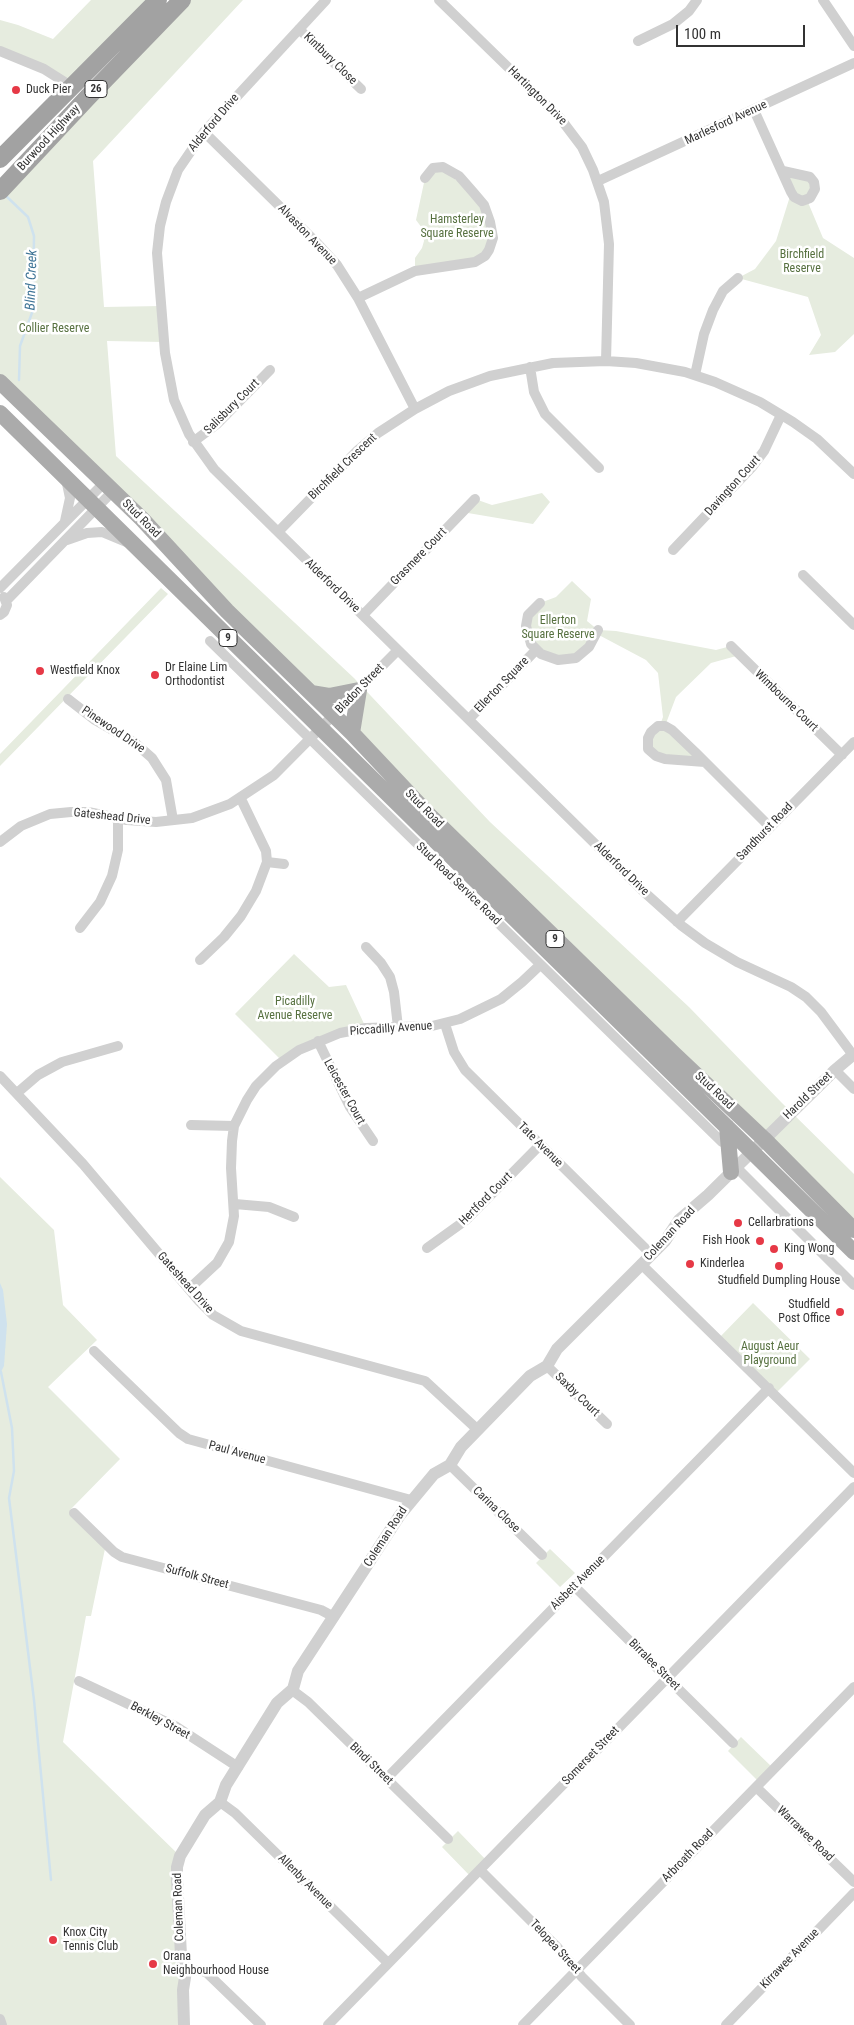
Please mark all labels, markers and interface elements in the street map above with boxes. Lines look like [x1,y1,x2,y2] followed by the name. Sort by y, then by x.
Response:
[679,15,808,47] scale bar
[684,25,721,43] text: 100 m
[300,30,360,88] street label: Kintbury Close
[505,64,569,128] street label: Hartington Drive
[85,80,107,98] road number: 26
[26,83,71,97] place label: Duck Pier
[10,84,22,96] marker: Duck Pier
[186,91,242,155] street label: Alderford Drive
[683,98,769,148] street label: Marlesford Avenue
[15,102,83,174] street label: Burwood Highway
[275,202,339,268] street label: Alvaston Avenue
[420,213,494,241] park label: Hamsterley Square Reserve
[780,248,824,276] park label: Birchfield Reserve
[23,249,41,311] water label: Blind Creek
[19,322,89,336] park label: Collier Reserve
[201,376,263,438] street label: Salisbury Court
[306,431,380,503] street label: Birchfield Crescent
[702,453,764,519] street label: Davington Court
[119,497,163,541] street label: Stud Road
[388,525,450,589] street label: Grasmere Court
[301,556,363,616] street label: Alderford Drive
[521,614,595,642] park label: Ellerton Square Reserve
[219,630,237,646] road number: 9
[472,654,532,716] street label: Ellerton Square
[165,661,227,689] place label: Dr Elaine Lim Orthodontist
[333,661,387,717] street label: Bladon Street
[50,664,120,678] place label: Westfield Knox
[34,665,46,677] marker: Westfield Knox
[751,667,821,735] street label: Wimbourne Court
[149,669,161,681] marker: Dr Elaine Lim Orthodontist
[79,704,147,756] street label: Pinewood Drive
[402,787,446,831] street label: Stud Road
[734,800,796,864] street label: Sandhurst Road
[73,806,151,828] street label: Gateshead Drive
[590,839,652,899] street label: Alderford Drive
[412,840,504,928] street label: Stud Road Service Road
[546,931,564,948] road number: 9
[258,995,332,1023] park label: Picadilly Avenue Reserve
[349,1019,433,1039] street label: Piccadilly Avenue
[320,1057,368,1127] street label: Leicester Court
[691,1069,737,1113] street label: Stud Road
[781,1069,835,1123] street label: Harold Street
[514,1119,566,1171] street label: Tate Avenue
[457,1170,515,1228] street label: Hertford Court
[641,1204,699,1264] street label: Coleman Road
[748,1216,814,1230] place label: Cellarbrations
[732,1217,744,1229] marker: Cellarbrations
[703,1234,750,1248] place label: Fish Hook
[754,1235,766,1247] marker: Fish Hook
[784,1242,834,1256] place label: King Wong
[768,1243,780,1255] marker: King Wong
[154,1249,216,1317] street label: Gateshead Drive
[700,1257,744,1271] place label: Kinderlea
[684,1258,696,1270] marker: Kinderlea
[773,1260,785,1272] marker: Studfield Dumpling House
[718,1274,840,1288] place label: Studfield Dumpling House
[778,1298,830,1326] place label: Studfield Post Office
[834,1306,846,1318] marker: Studfield Post Office
[741,1340,799,1368] park label: August Aeur Playground
[552,1370,602,1420] street label: Saxby Court
[207,1439,267,1467] street label: Paul Avenue
[469,1484,523,1536] street label: Carina Close
[361,1504,411,1570] street label: Coleman Road
[548,1553,608,1613] street label: Aisbett Avenue
[164,1562,230,1592] street label: Suffolk Street
[625,1636,683,1694] street label: Birralee Street
[128,1699,192,1743] street label: Berkley Street
[559,1724,623,1788] street label: Somerset Street
[346,1740,396,1788] street label: Bindi Street
[774,1803,836,1865] street label: Warrawee Road
[659,1827,717,1885] street label: Arbroath Road
[274,1851,336,1913] street label: Allenby Avenue
[171,1872,187,1942] street label: Coleman Road
[526,1917,584,1977] street label: Telopea Street
[63,1926,118,1954] place label: Knox City Tennis Club
[758,1926,822,1992] street label: Kirrawee Avenue
[47,1934,59,1946] marker: Knox City Tennis Club
[163,1950,269,1978] place label: Orana Neighbourhood House
[147,1958,159,1970] marker: Orana Neighbourhood House

